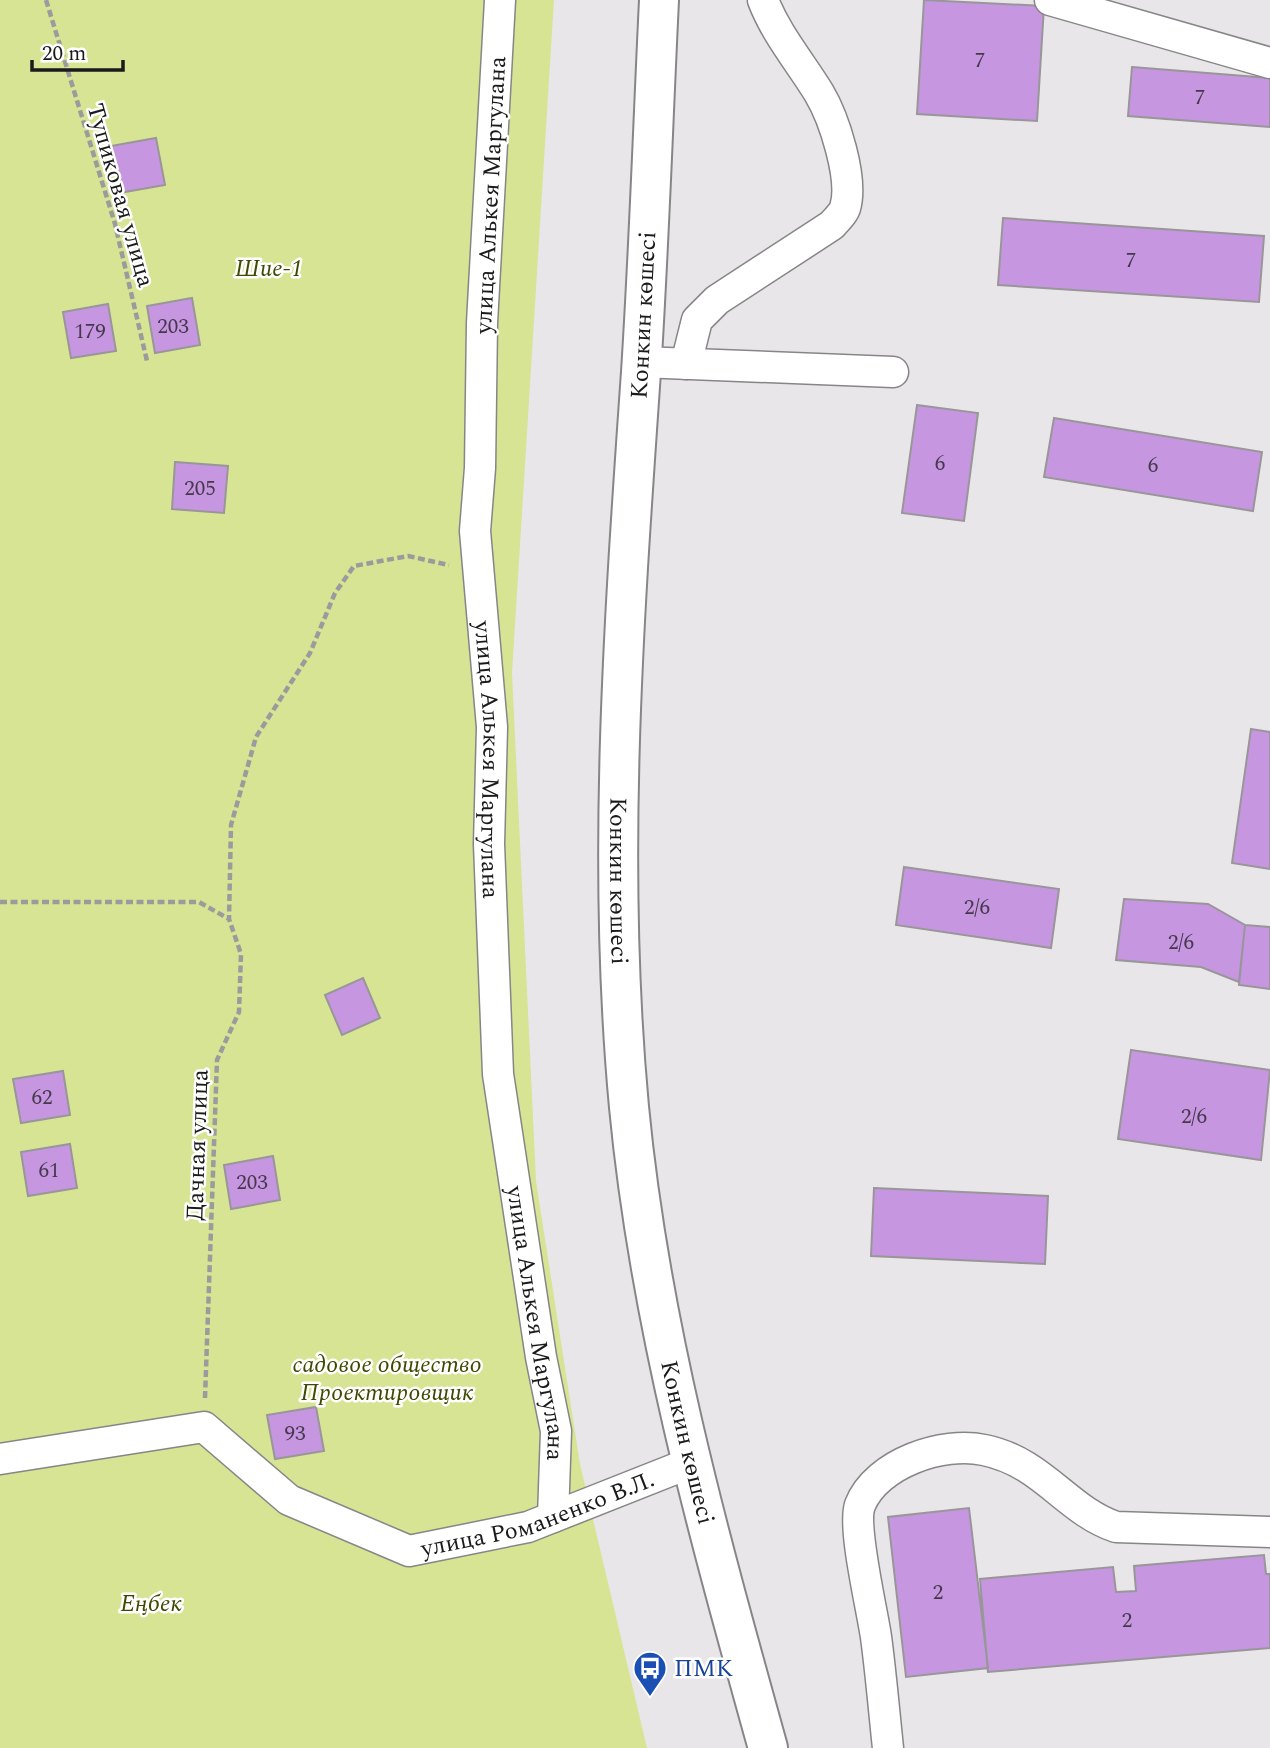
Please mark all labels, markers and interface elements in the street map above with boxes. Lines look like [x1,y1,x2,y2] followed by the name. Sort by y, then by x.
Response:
[32,28,122,72] scale bar
[42,38,86,70] text: 20 m
[975,45,985,77] house number: 7
[466,55,516,336] street label: улица Алькея Маргулана
[1195,82,1205,114] house number: 7
[77,99,164,292] street label: Тупиковая улица
[622,230,666,400] street label: Конкин көшесі
[1126,245,1136,277] house number: 7
[235,251,303,287] park label: Шие-1
[157,311,189,343] house number: 203
[74,316,106,348] house number: 179
[935,448,945,480] house number: 6
[1148,450,1158,482] house number: 6
[184,473,216,505] house number: 205
[464,618,509,900] street label: улица Алькея Маргулана
[599,797,637,965] street label: Конкин көшесі
[964,892,990,924] house number: 2/6
[1168,927,1194,959] house number: 2/6
[177,1068,219,1221] street label: Дачная улица
[32,1082,53,1114] house number: 62
[1181,1101,1207,1133] house number: 2/6
[39,1155,60,1187] house number: 61
[236,1167,268,1199] house number: 203
[496,1182,573,1462] street label: улица Алькея Маргулана
[292,1347,482,1411] park label: садовое общество Проектировщик
[650,1357,724,1529] street label: Конкин көшесі
[285,1418,306,1450] house number: 93
[417,1462,660,1567] street label: улица Романенко В.Л.
[933,1577,943,1609] house number: 2
[120,1586,182,1622] park label: Еңбек
[1122,1605,1132,1637] house number: 2
[631,1649,669,1698] bus stop icon: ПМК
[674,1651,733,1687] place label: ПМК

